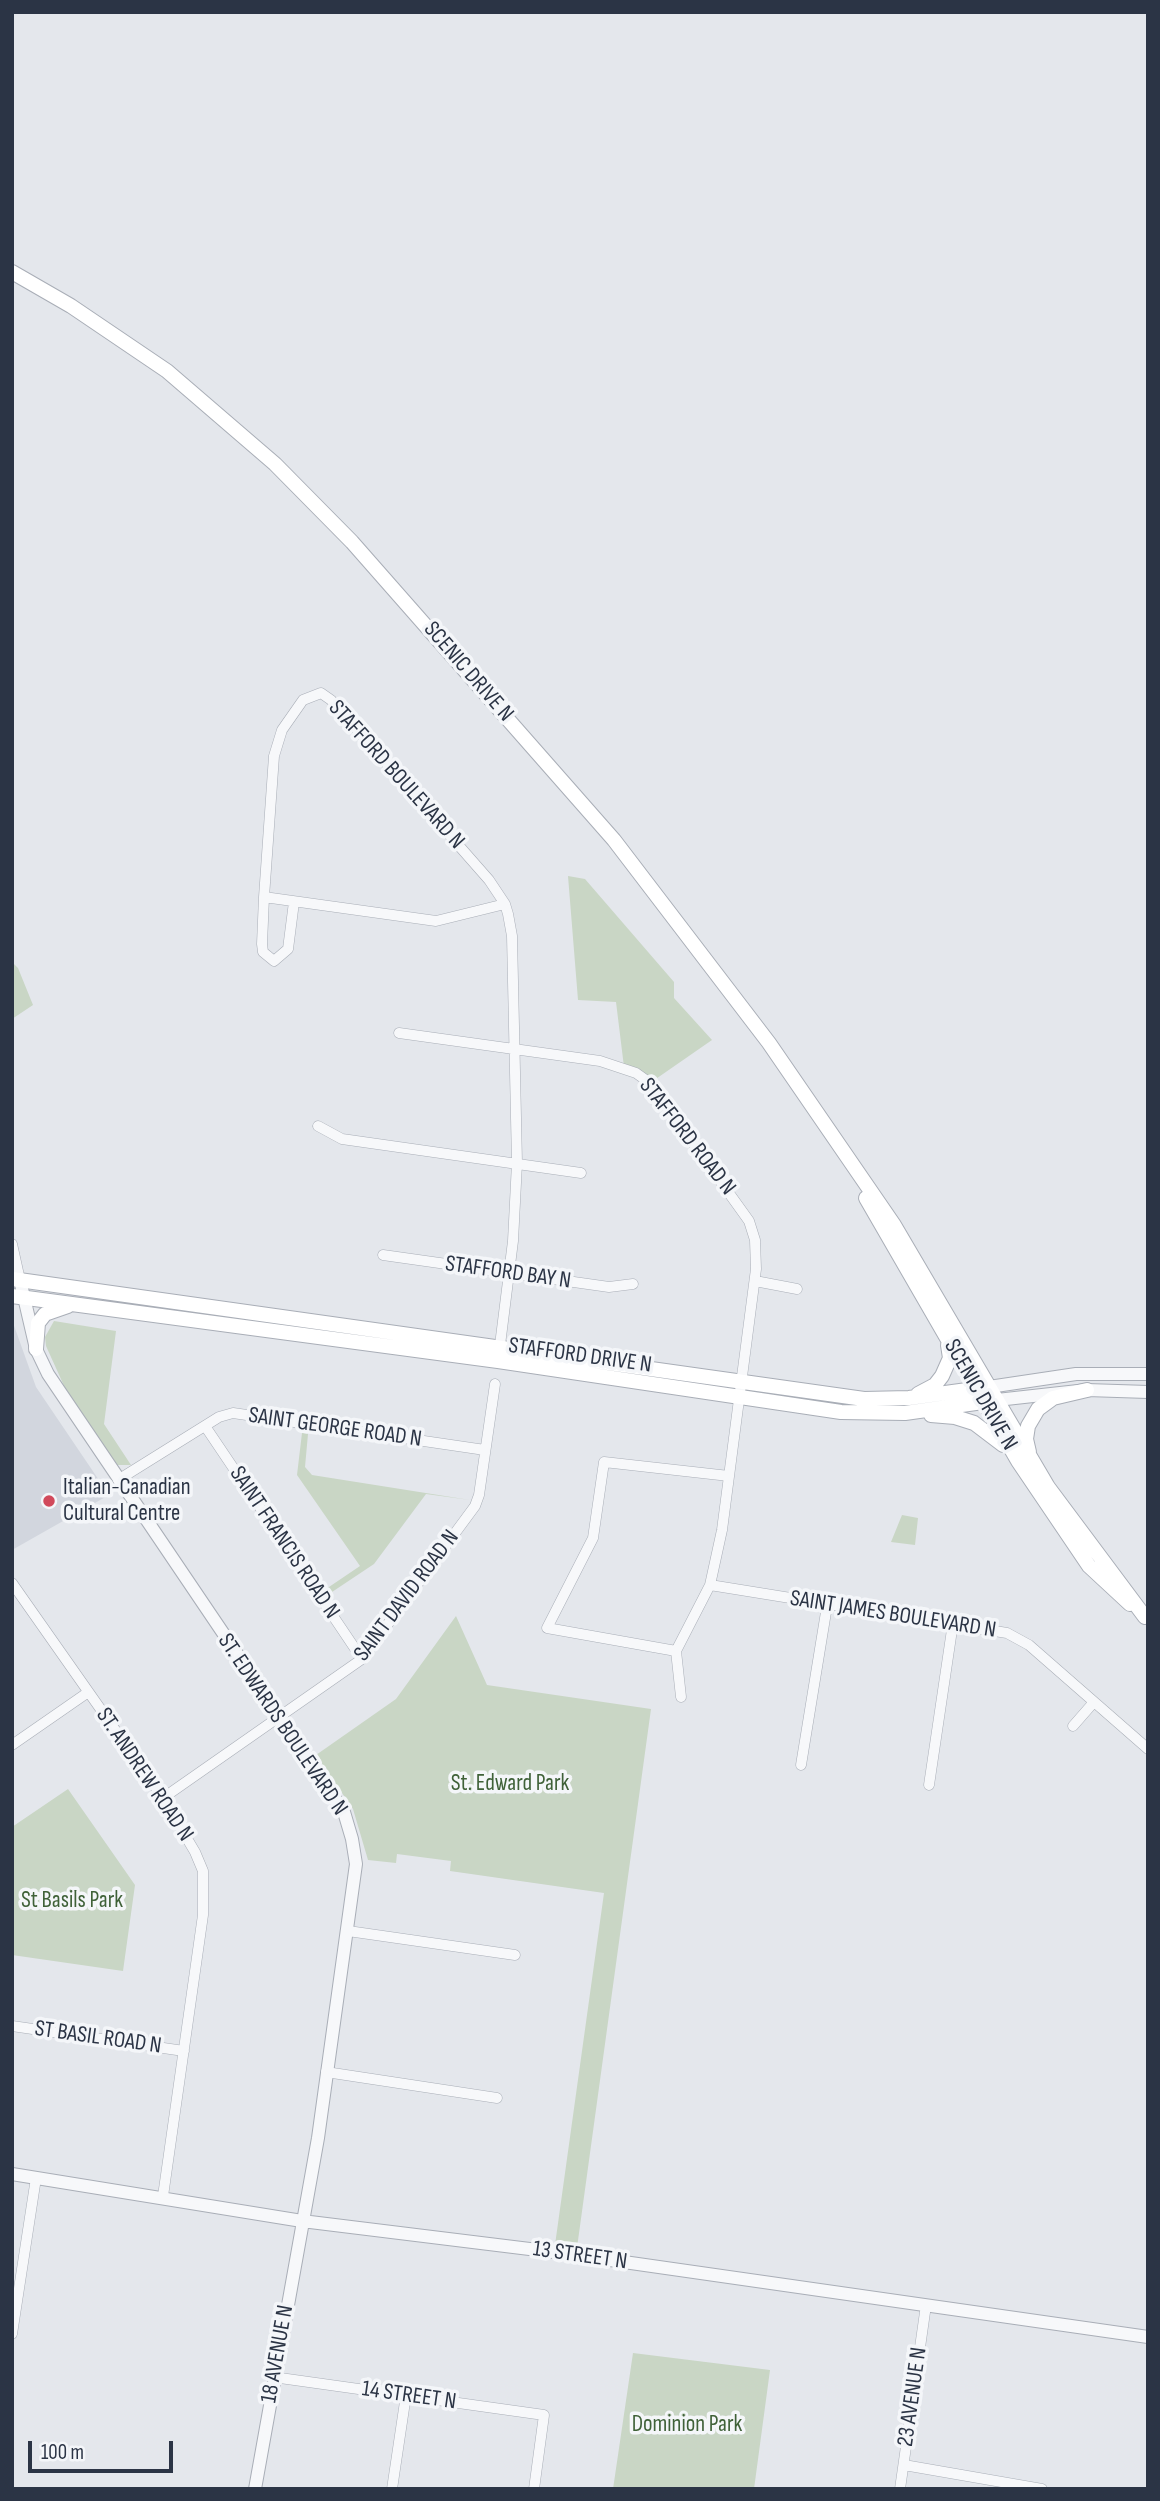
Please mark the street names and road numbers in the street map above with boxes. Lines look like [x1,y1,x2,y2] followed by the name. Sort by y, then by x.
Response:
[417,616,519,728] street label: SCENIC DRIVE N
[322,695,470,855] street label: STAFFORD BOULEVARD N
[633,1073,741,1201] street label: STAFFORD ROAD N
[443,1251,573,1295] street label: STAFFORD BAY N
[507,1332,653,1380] street label: STAFFORD DRIVE N
[937,1335,1023,1455] street label: SCENIC DRIVE N
[247,1402,423,1454] street label: SAINT GEORGE ROAD N
[223,1462,345,1624] street label: SAINT FRANCIS ROAD N
[349,1525,465,1667] street label: SAINT DAVID ROAD N
[788,1585,998,1645] street label: SAINT JAMES BOULEVARD N
[211,1629,353,1821] street label: ST. EDWARDS BOULEVARD N
[89,1703,199,1847] street label: ST. ANDREW ROAD N
[33,2015,163,2061] street label: ST BASIL ROAD N
[531,2236,629,2276] street label: 13 STREET N
[256,2303,300,2405] street label: 18 AVENUE N
[892,2346,934,2448] street label: 23 AVENUE N
[360,2376,458,2416] street label: 14 STREET N

